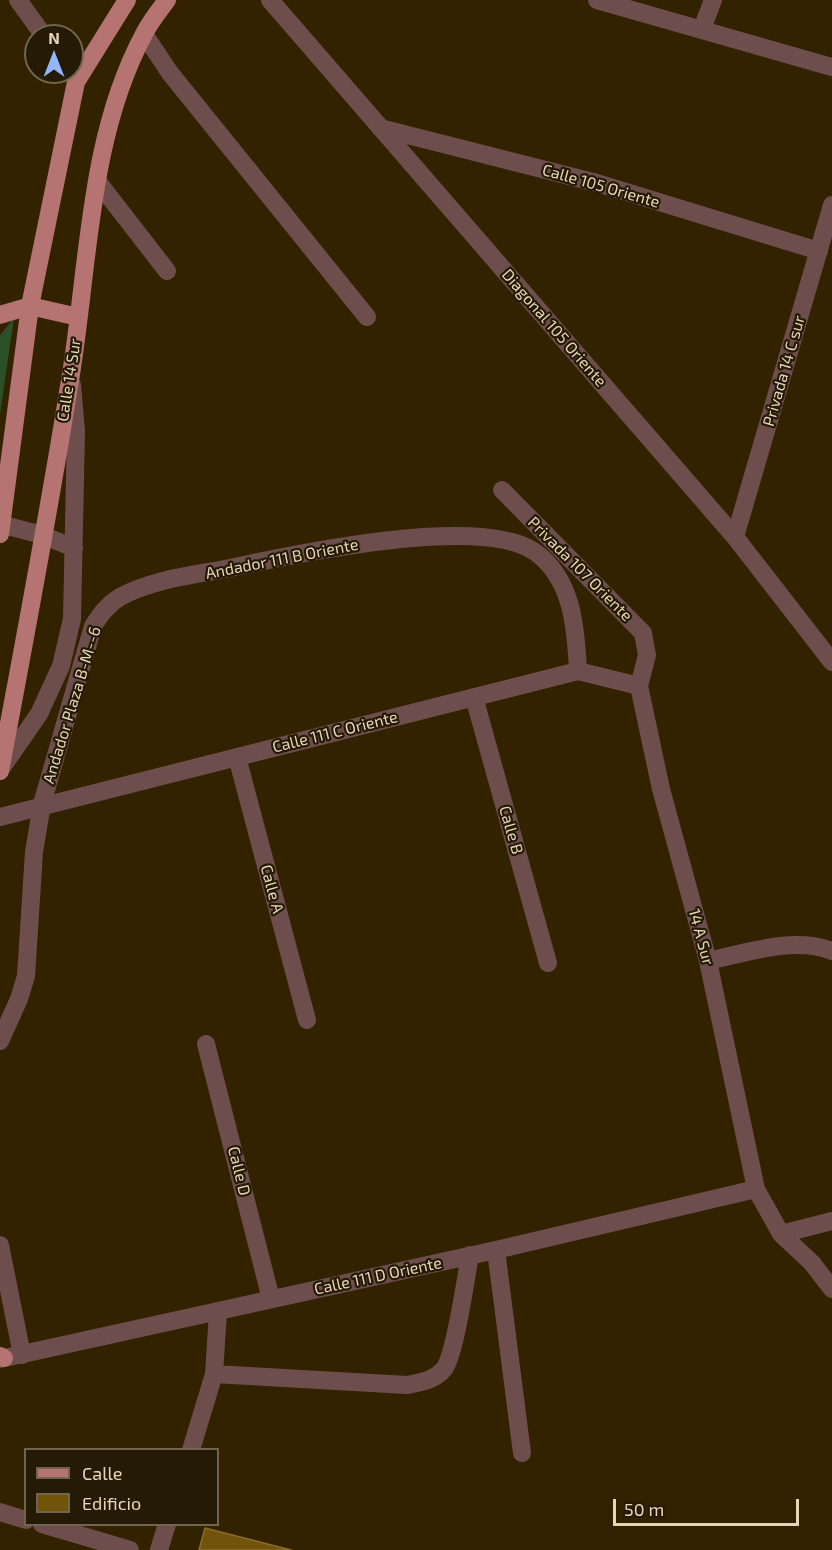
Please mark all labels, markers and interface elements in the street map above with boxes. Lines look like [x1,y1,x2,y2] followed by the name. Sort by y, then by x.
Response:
[24,24,84,84] north arrow
[48,28,60,47] text: N
[540,160,662,212] street label: Calle 105 Oriente
[498,265,610,391] street label: Diagonal 105 Oriente
[759,313,809,429] street label: Privada 14 C sur
[53,337,85,423] street label: Calle 14 Sur
[524,513,636,625] street label: Privada 107 Oriente
[204,535,360,583] street label: Andador 111 B Oriente
[39,624,105,786] street label: Andador Plaza B-M--6
[270,707,400,757] street label: Calle 111 C Oriente
[495,804,527,856] street label: Calle B
[256,863,288,915] street label: Calle A
[684,907,718,967] street label: 14 A Sur
[224,1144,254,1198] street label: Calle D
[312,1253,444,1299] street label: Calle 111 D Oriente
[24,1448,219,1526] legend
[82,1462,123,1484] text: Calle
[616,1487,802,1525] scale bar
[82,1492,141,1514] text: Edificio
[624,1498,664,1520] text: 50 m

